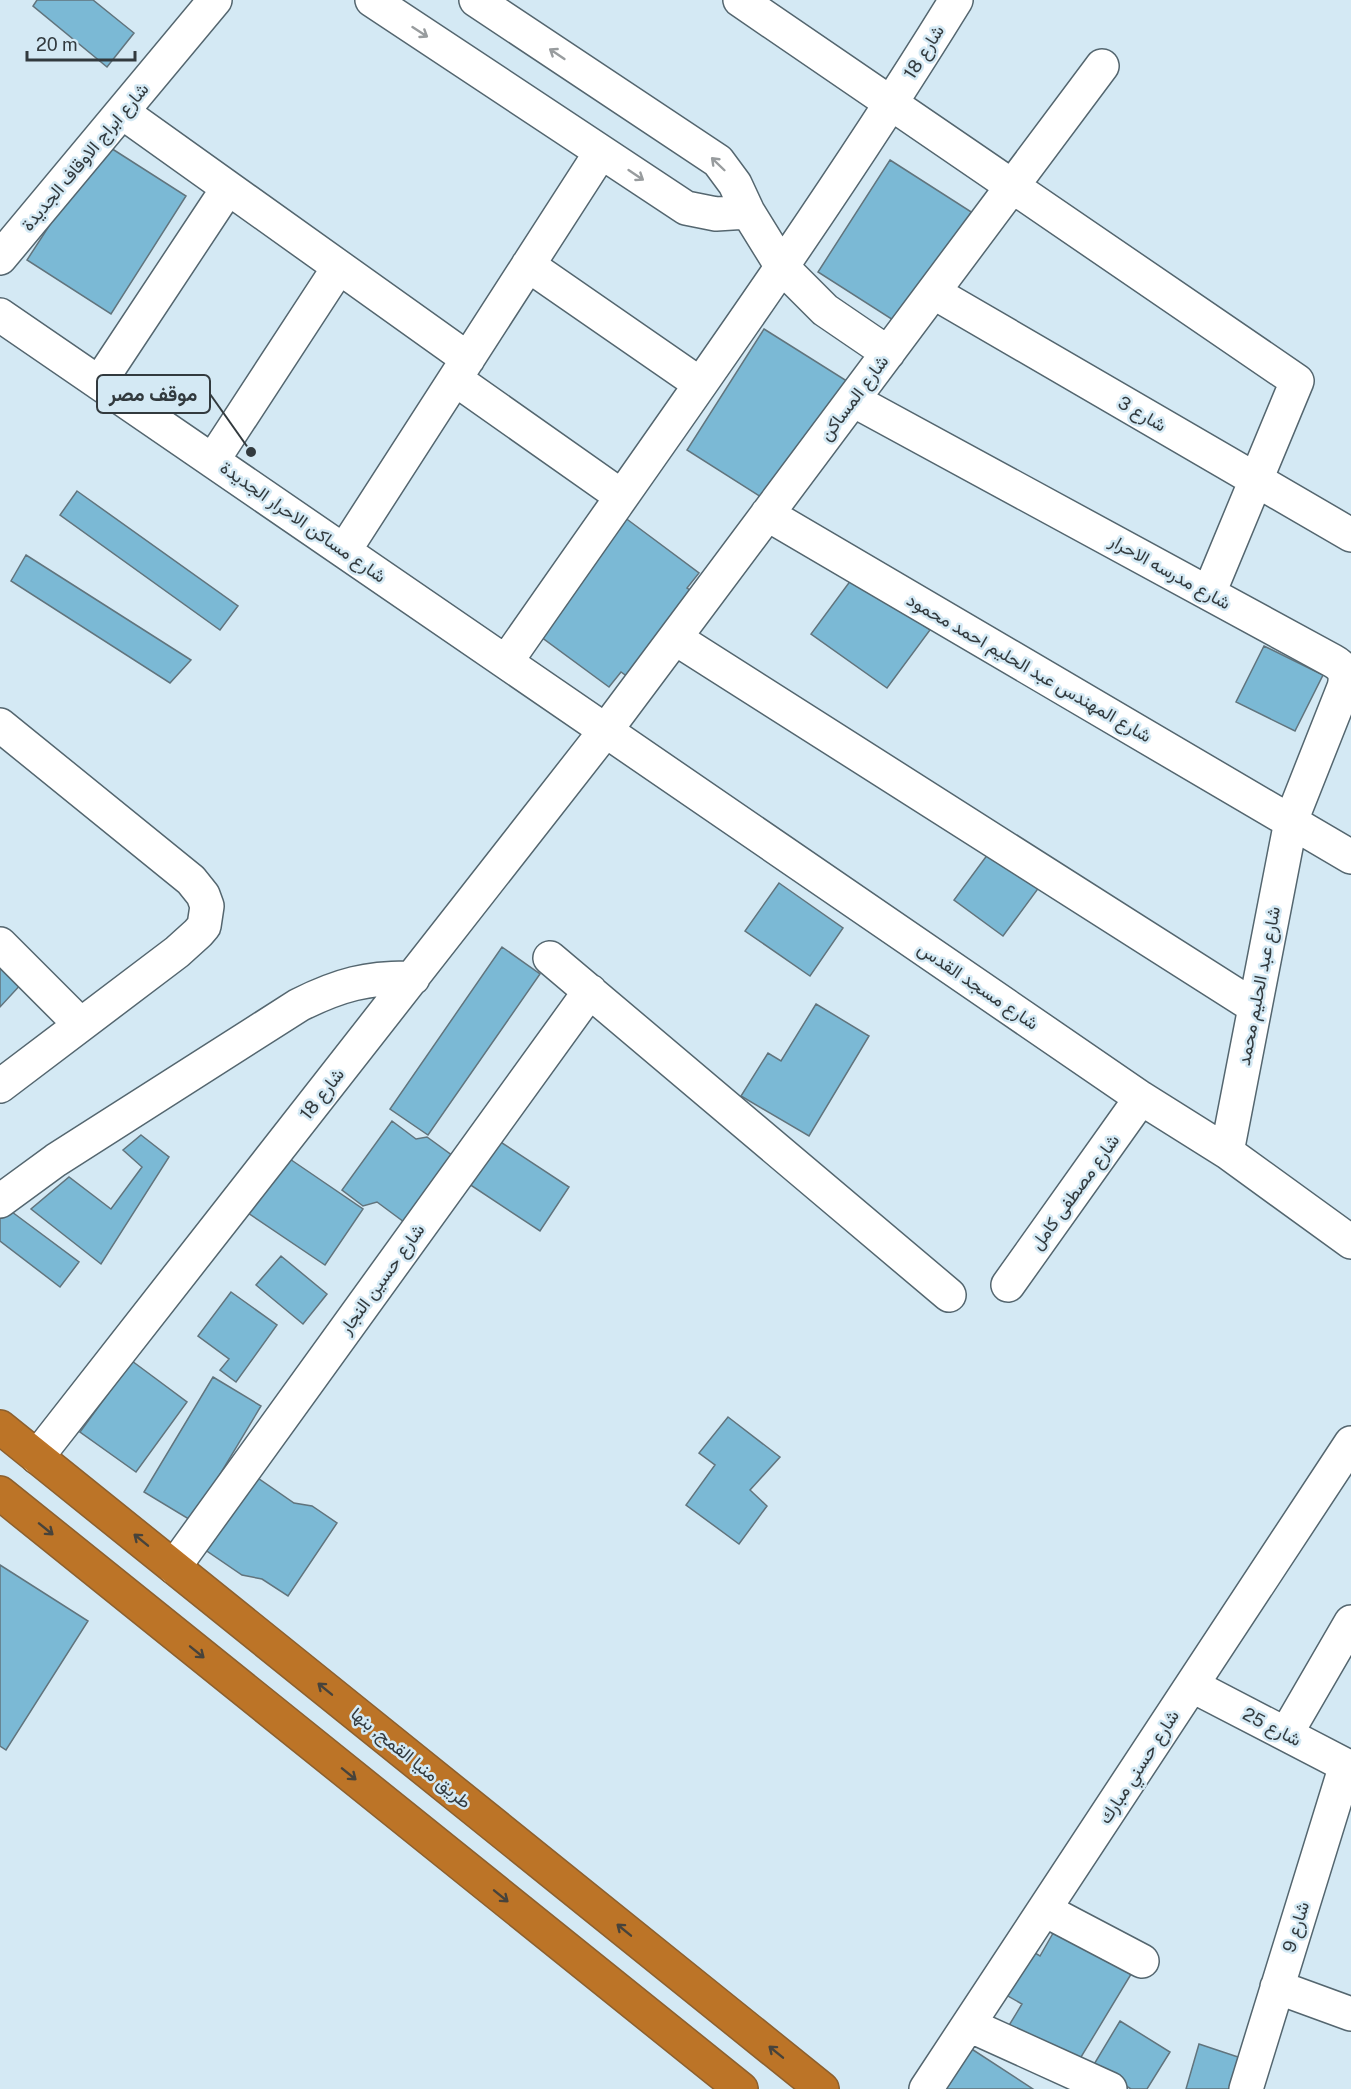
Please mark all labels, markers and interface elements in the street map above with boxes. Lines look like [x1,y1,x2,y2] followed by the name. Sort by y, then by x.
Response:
[899,21,950,84] street label: شارع 18
[27,24,135,62] scale bar
[412,26,428,38] one-way arrow
[36,34,78,55] text: 20 m
[549,48,566,60] one-way arrow
[17,79,154,236] street label: شارع ابراج الاوقاف الجديدة
[710,156,725,171] one-way arrow
[627,168,644,181] one-way arrow
[815,351,894,446] street label: شارع المساكن
[97,375,210,413] callout: موقف مصر
[108,382,197,407] text: موقف مصر
[1114,391,1170,437] street label: شارع 3
[215,456,390,588] street label: شارع مساكن الاحرار الجديدة
[1104,529,1234,615] street label: شارع مدرسه الاحرار
[902,589,1155,748] street label: شارع المهندس عبد الحليم احمد محمود
[1233,905,1286,1068] street label: شارع عبد الحليم محمد
[913,938,1042,1035] street label: شارع مسجد القدس
[295,1064,350,1125] street label: شارع 18
[1026,1130,1125,1255] street label: شارع مصطفى كامل
[334,1220,430,1340] street label: شارع حسين النجار
[37,1523,53,1536] one-way arrow
[133,1534,149,1547] one-way arrow
[189,1645,205,1658] one-way arrow
[318,1682,334,1695] one-way arrow
[346,1703,476,1814] street label: طريق منيا القمح, بنها
[1239,1703,1305,1752] street label: شارع 25
[1094,1706,1187,1830] street label: شارع حسني مبارك
[341,1767,356,1781] one-way arrow
[493,1890,509,1903] one-way arrow
[1278,1899,1315,1955] street label: شارع 9
[617,1923,633,1936] one-way arrow
[768,2046,784,2059] one-way arrow

